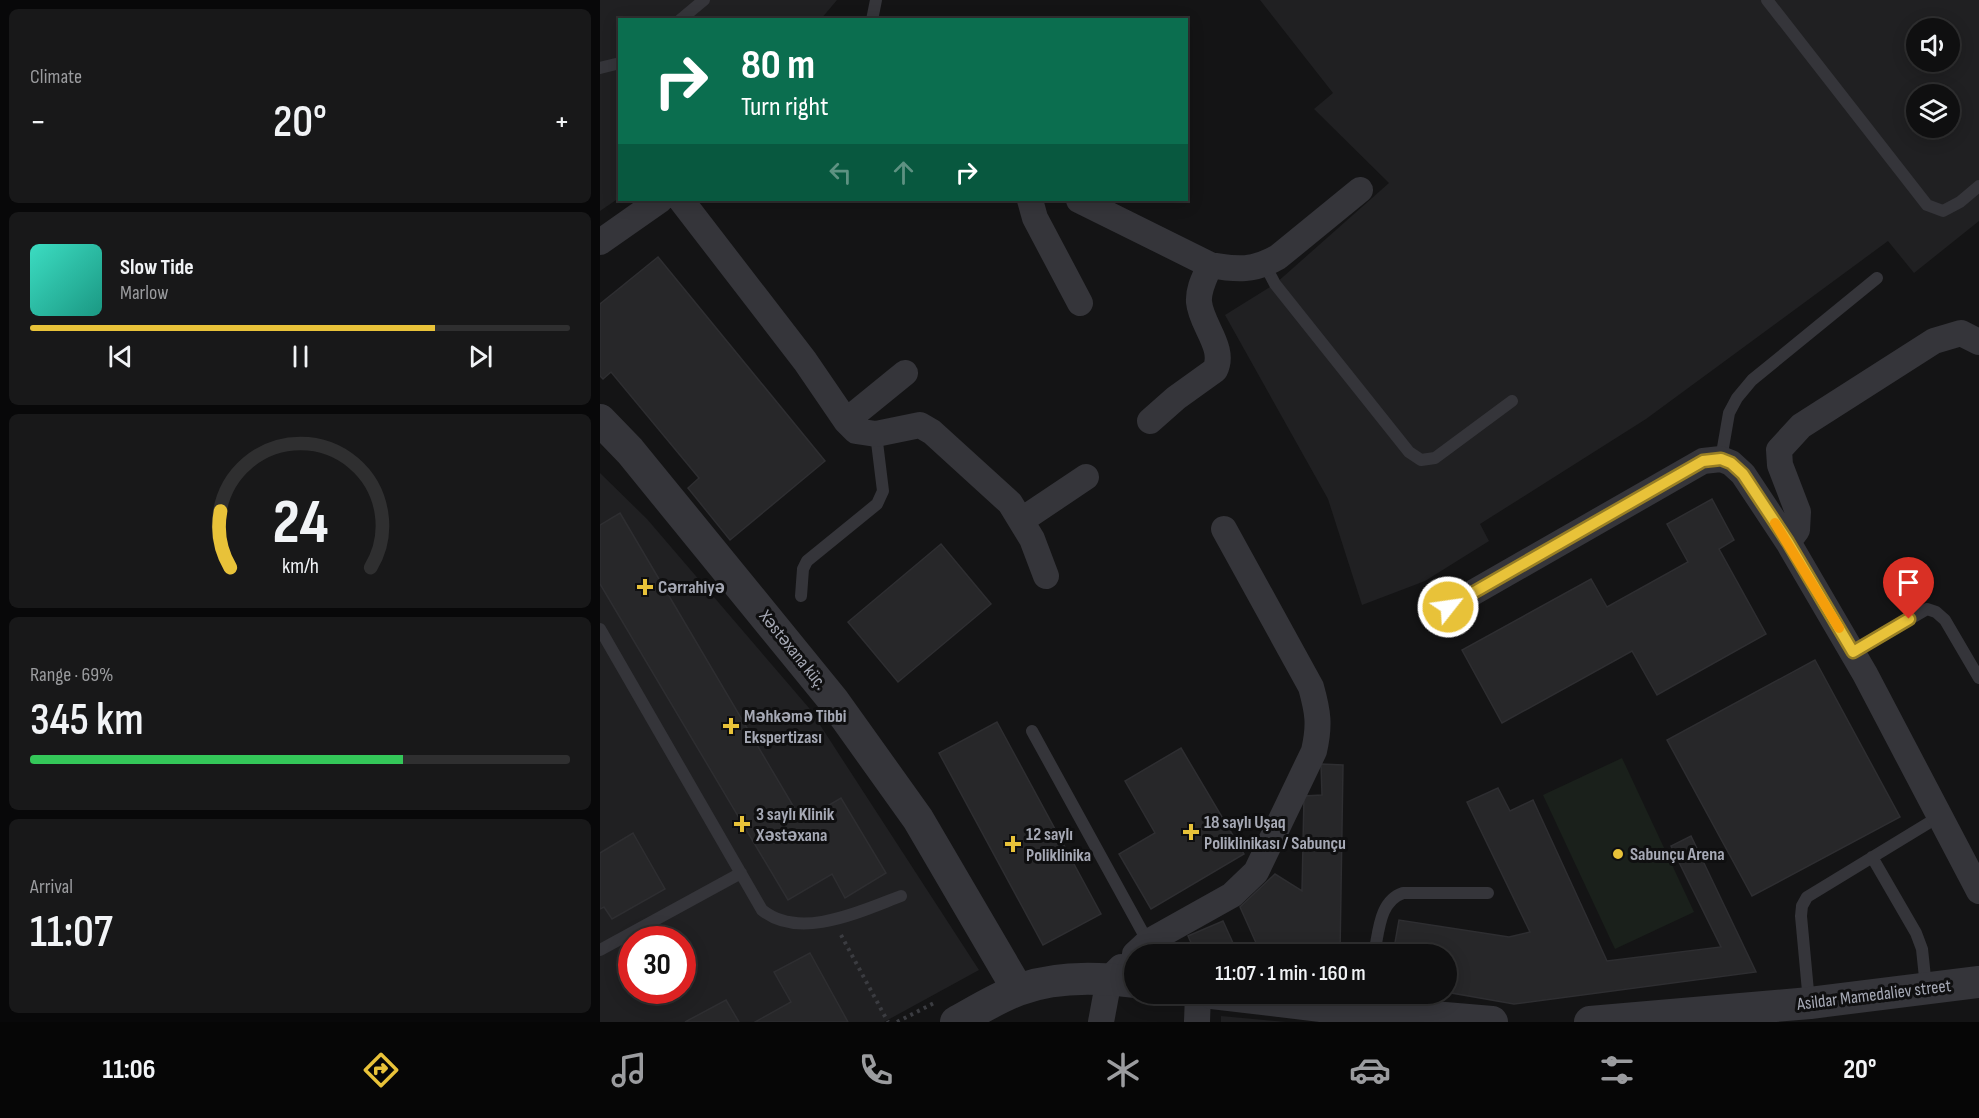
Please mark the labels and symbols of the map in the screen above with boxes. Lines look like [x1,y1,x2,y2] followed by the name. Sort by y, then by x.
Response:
[1883,557,1934,619] pin
[1416,575,1480,639] position arrow
[658,577,725,598] place label: Cərrahiyə
[636,578,654,596] marker: Cərrahiyə
[754,605,831,694] street label: Xəstəxana küç.
[744,706,847,748] place label: Məhkəmə Tibbi Ekspertizası
[722,717,740,735] marker: Məhkəmə Tibbi Ekspertizası
[755,804,835,846] place label: 3 saylı Klinik Xəstəxana
[1204,812,1346,854] place label: 18 saylı Uşaq Poliklinikası / Sabunçu
[733,815,751,833] marker: 3 saylı Klinik Xəstəxana
[1182,823,1200,841] marker: 18 saylı Uşaq Poliklinikası / Sabunçu
[1026,824,1091,866] place label: 12 saylı Poliklinika
[1004,835,1022,853] marker: 12 saylı Poliklinika
[1630,844,1725,865] place label: Sabunçu Arena
[1611,847,1625,861] marker: Sabunçu Arena
[618,926,696,1004] speed limit sign: 30
[1795,975,1953,1015] street label: Asildar Mamedaliev street

